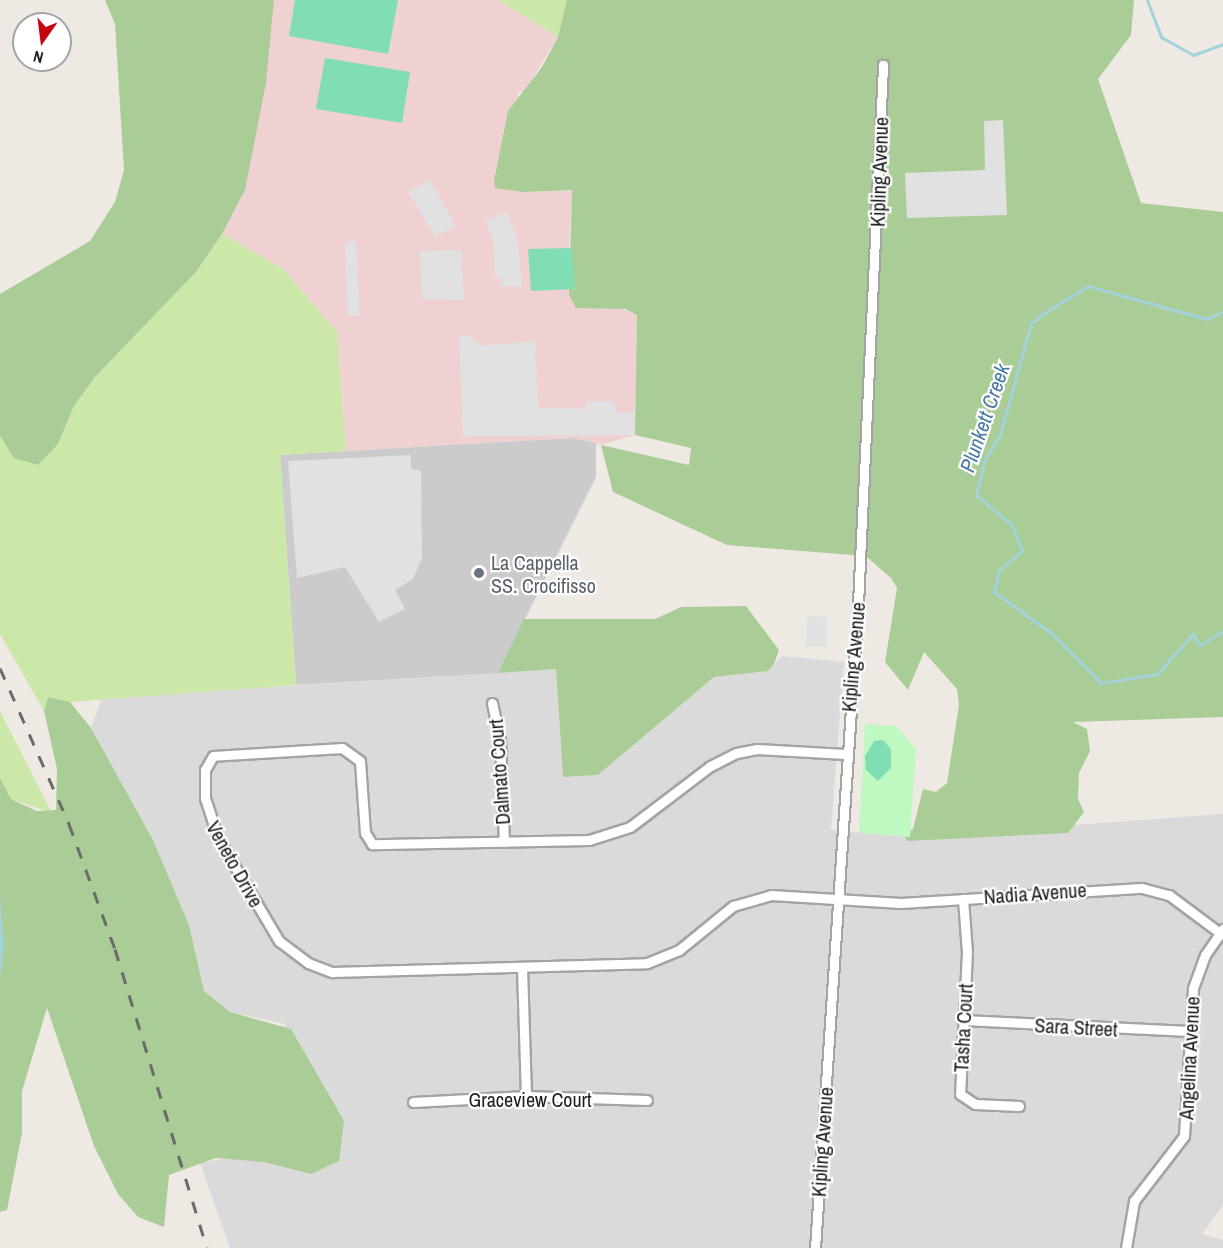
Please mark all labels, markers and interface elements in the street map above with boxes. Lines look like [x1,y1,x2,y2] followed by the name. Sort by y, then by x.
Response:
[12,12,72,72] north arrow
[31,46,45,69] text: N
[865,116,893,228] street label: Kipling Avenue
[955,361,1015,475] water label: Plunkett Creek
[491,550,596,597] place label: La Cappella SS. Crocifisso
[472,566,486,580] marker: La Cappella SS. Crocifisso
[836,601,870,713] street label: Kipling Avenue
[483,718,515,826] street label: Dalmato Court
[202,817,268,911] street label: Veneto Drive
[982,877,1088,909] street label: Nadia Avenue
[949,983,977,1073] street label: Tasha Court
[1174,995,1204,1121] street label: Angelina Avenue
[1034,1013,1118,1041] street label: Sara Street
[806,1086,838,1198] street label: Kipling Avenue
[468,1087,592,1111] street label: Graceview Court

